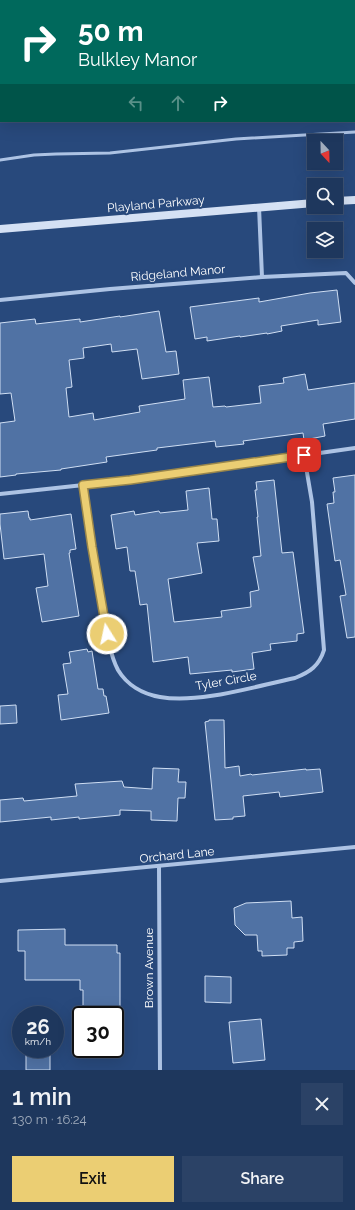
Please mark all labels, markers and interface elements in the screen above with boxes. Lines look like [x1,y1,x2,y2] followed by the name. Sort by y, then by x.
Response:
[78,15,144,48] text: 50 m
[12,16,64,68] icon: right
[78,49,197,70] text: Bulkley Manor
[125,92,147,114] icon: left
[167,92,189,114] icon: ahead
[209,92,231,114] icon: right
[307,134,343,170] north arrow
[307,134,343,258] map controls
[307,178,343,214] button: search
[107,193,206,215] street label: Playland Parkway
[307,222,343,258] button: layers
[130,262,227,284] street label: Ridgeland Manor
[287,438,321,472] pin
[293,444,315,466] icon: arrive
[86,613,128,655] position arrow
[194,669,258,693] street label: Tyler Circle
[139,844,215,866] street label: Orchard Lane
[142,928,156,1008] street label: Brown Avenue
[72,1006,124,1058] speed limit sign: 30
[26,1015,50,1039] text: 26
[25,1036,51,1047] text: km/h
[12,1082,72,1111] text: 1 min
[301,1083,343,1125] button: close
[12,1112,87,1127] text: 130 m · 16:24
[12,1156,174,1202] button: Exit
[182,1156,343,1202] button: Share

